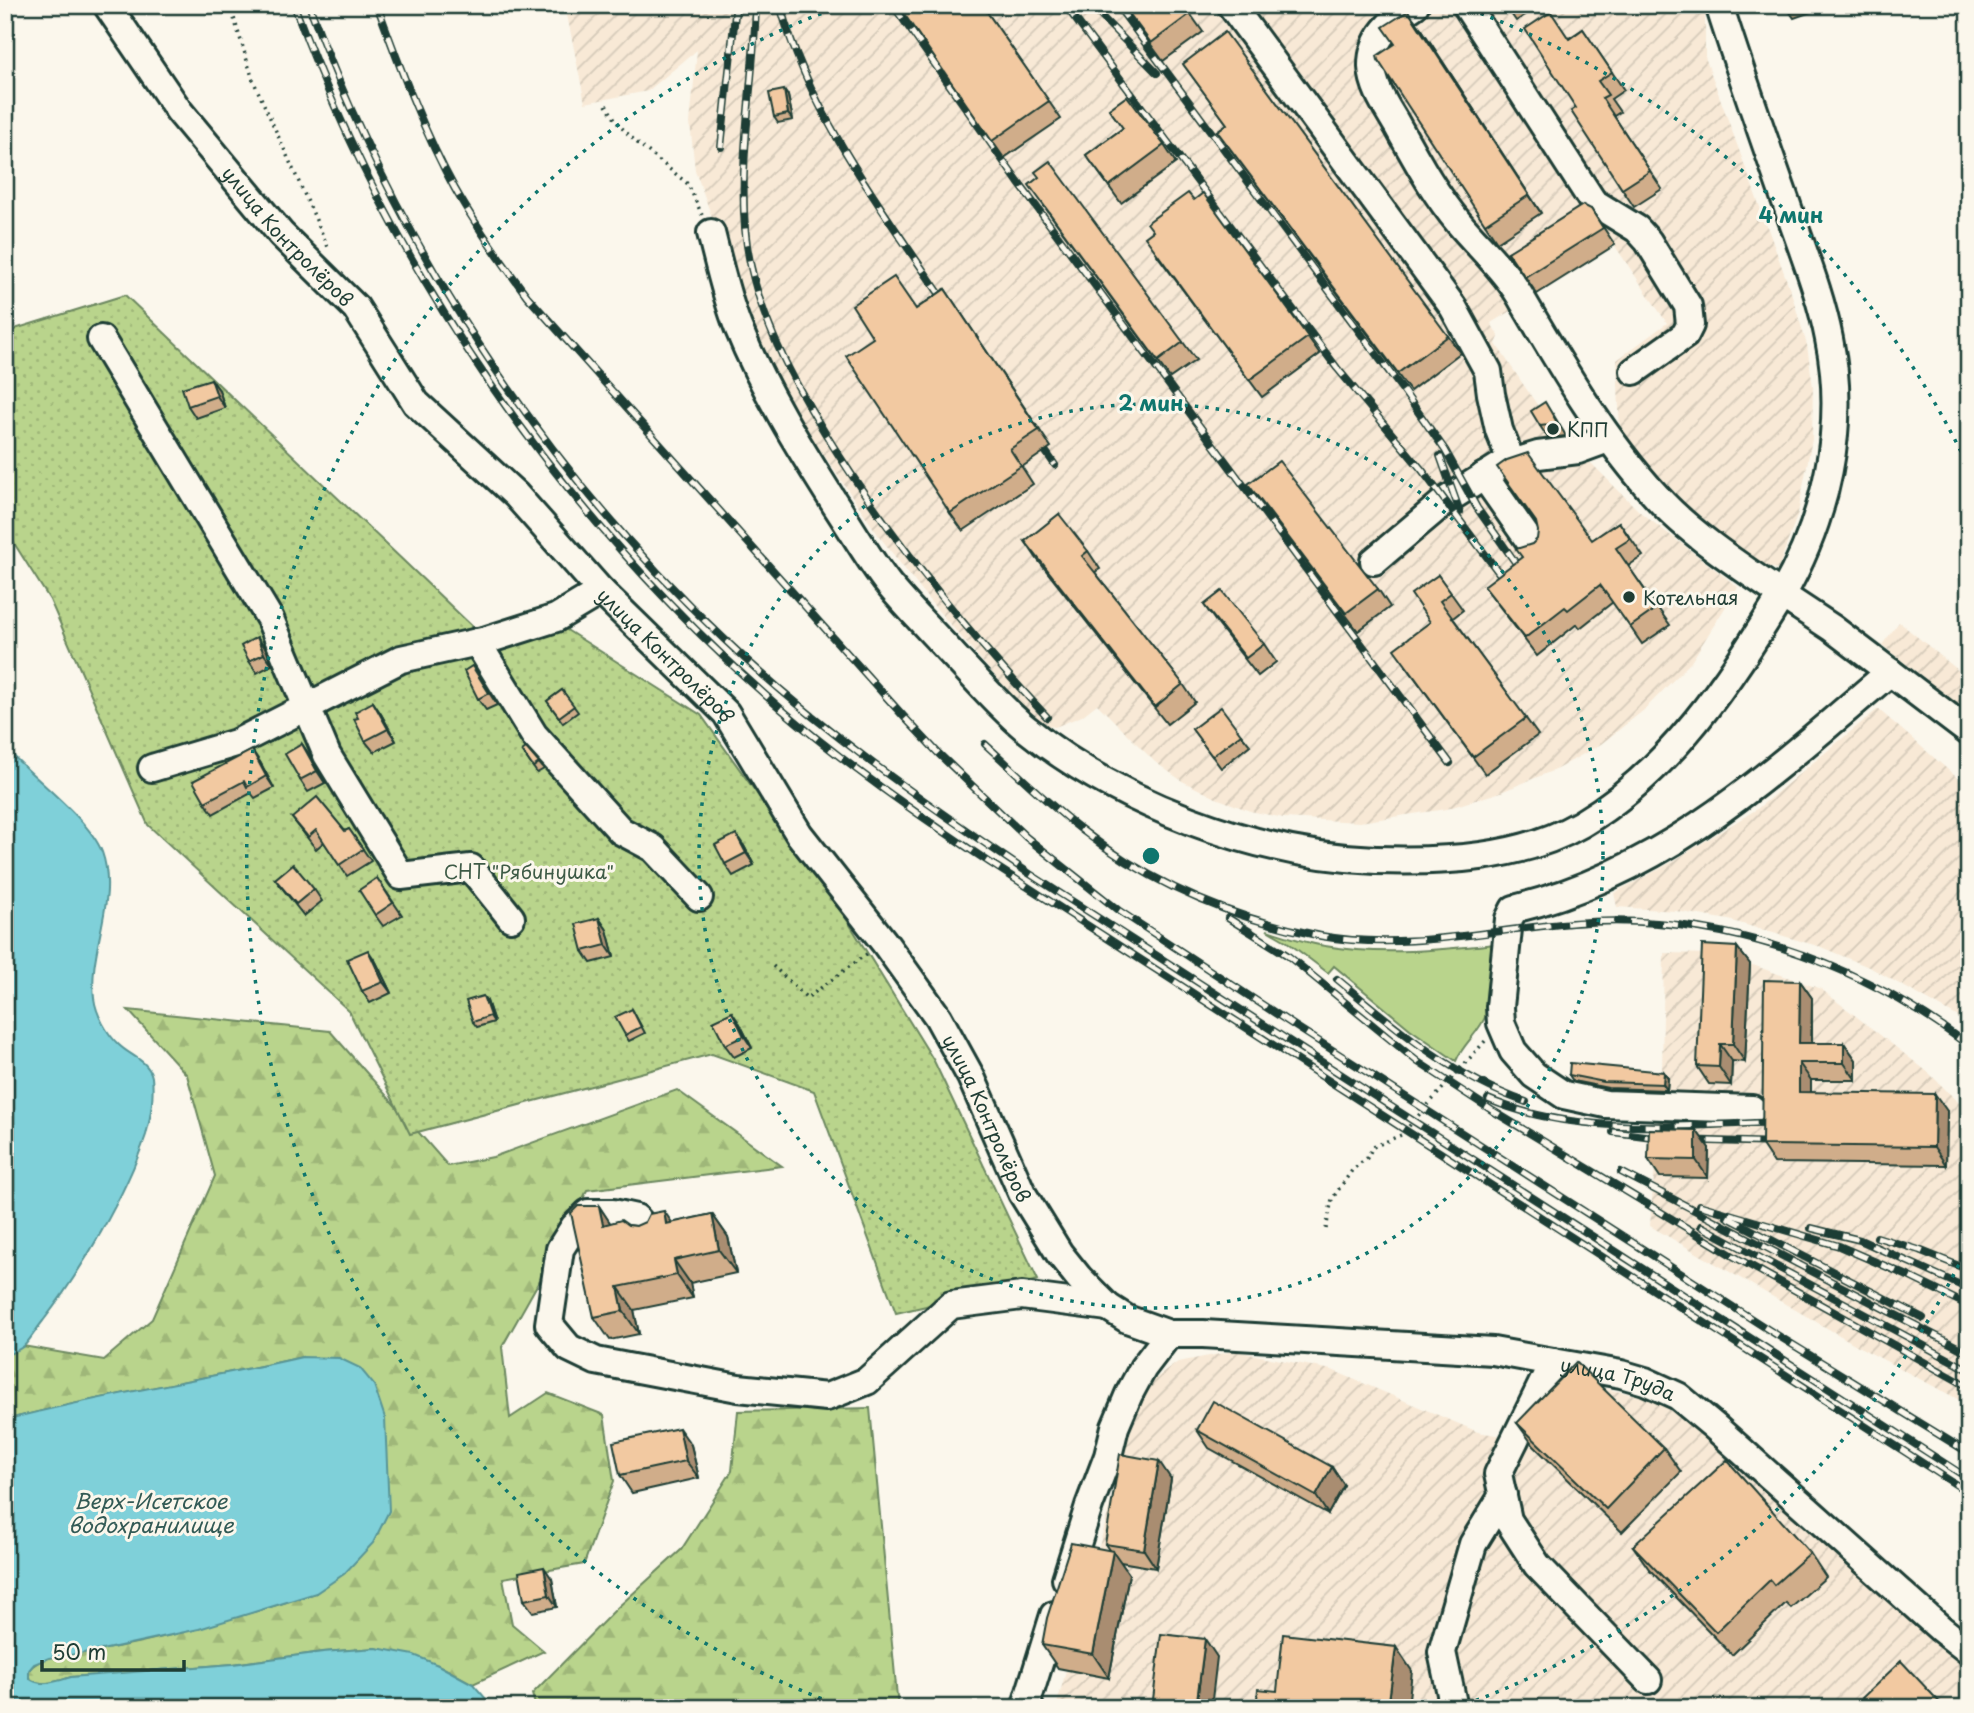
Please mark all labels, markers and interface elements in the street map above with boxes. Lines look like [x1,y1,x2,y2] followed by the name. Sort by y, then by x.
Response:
[216,160,360,312] street label: улица Контролёров
[1758,198,1824,230] text: 4 мин
[1118,386,1184,418] text: 2 мин
[1567,415,1609,443] place label: КПП
[1545,421,1561,437] marker: КПП
[591,581,742,727] street label: улица Контролёров
[1643,583,1739,611] place label: Котельная
[1621,589,1637,605] marker: Котельная
[1139,844,1163,868] centre of rings
[444,857,614,885] park label: СНТ "Рябинушка"
[936,1029,1038,1207] street label: улица Контролёров
[1558,1350,1681,1407] street label: улица Труда
[68,1484,235,1540] water label: Верх-Исетское водохранилище
[42,1629,184,1673] scale bar
[52,1635,106,1667] text: 50 m

